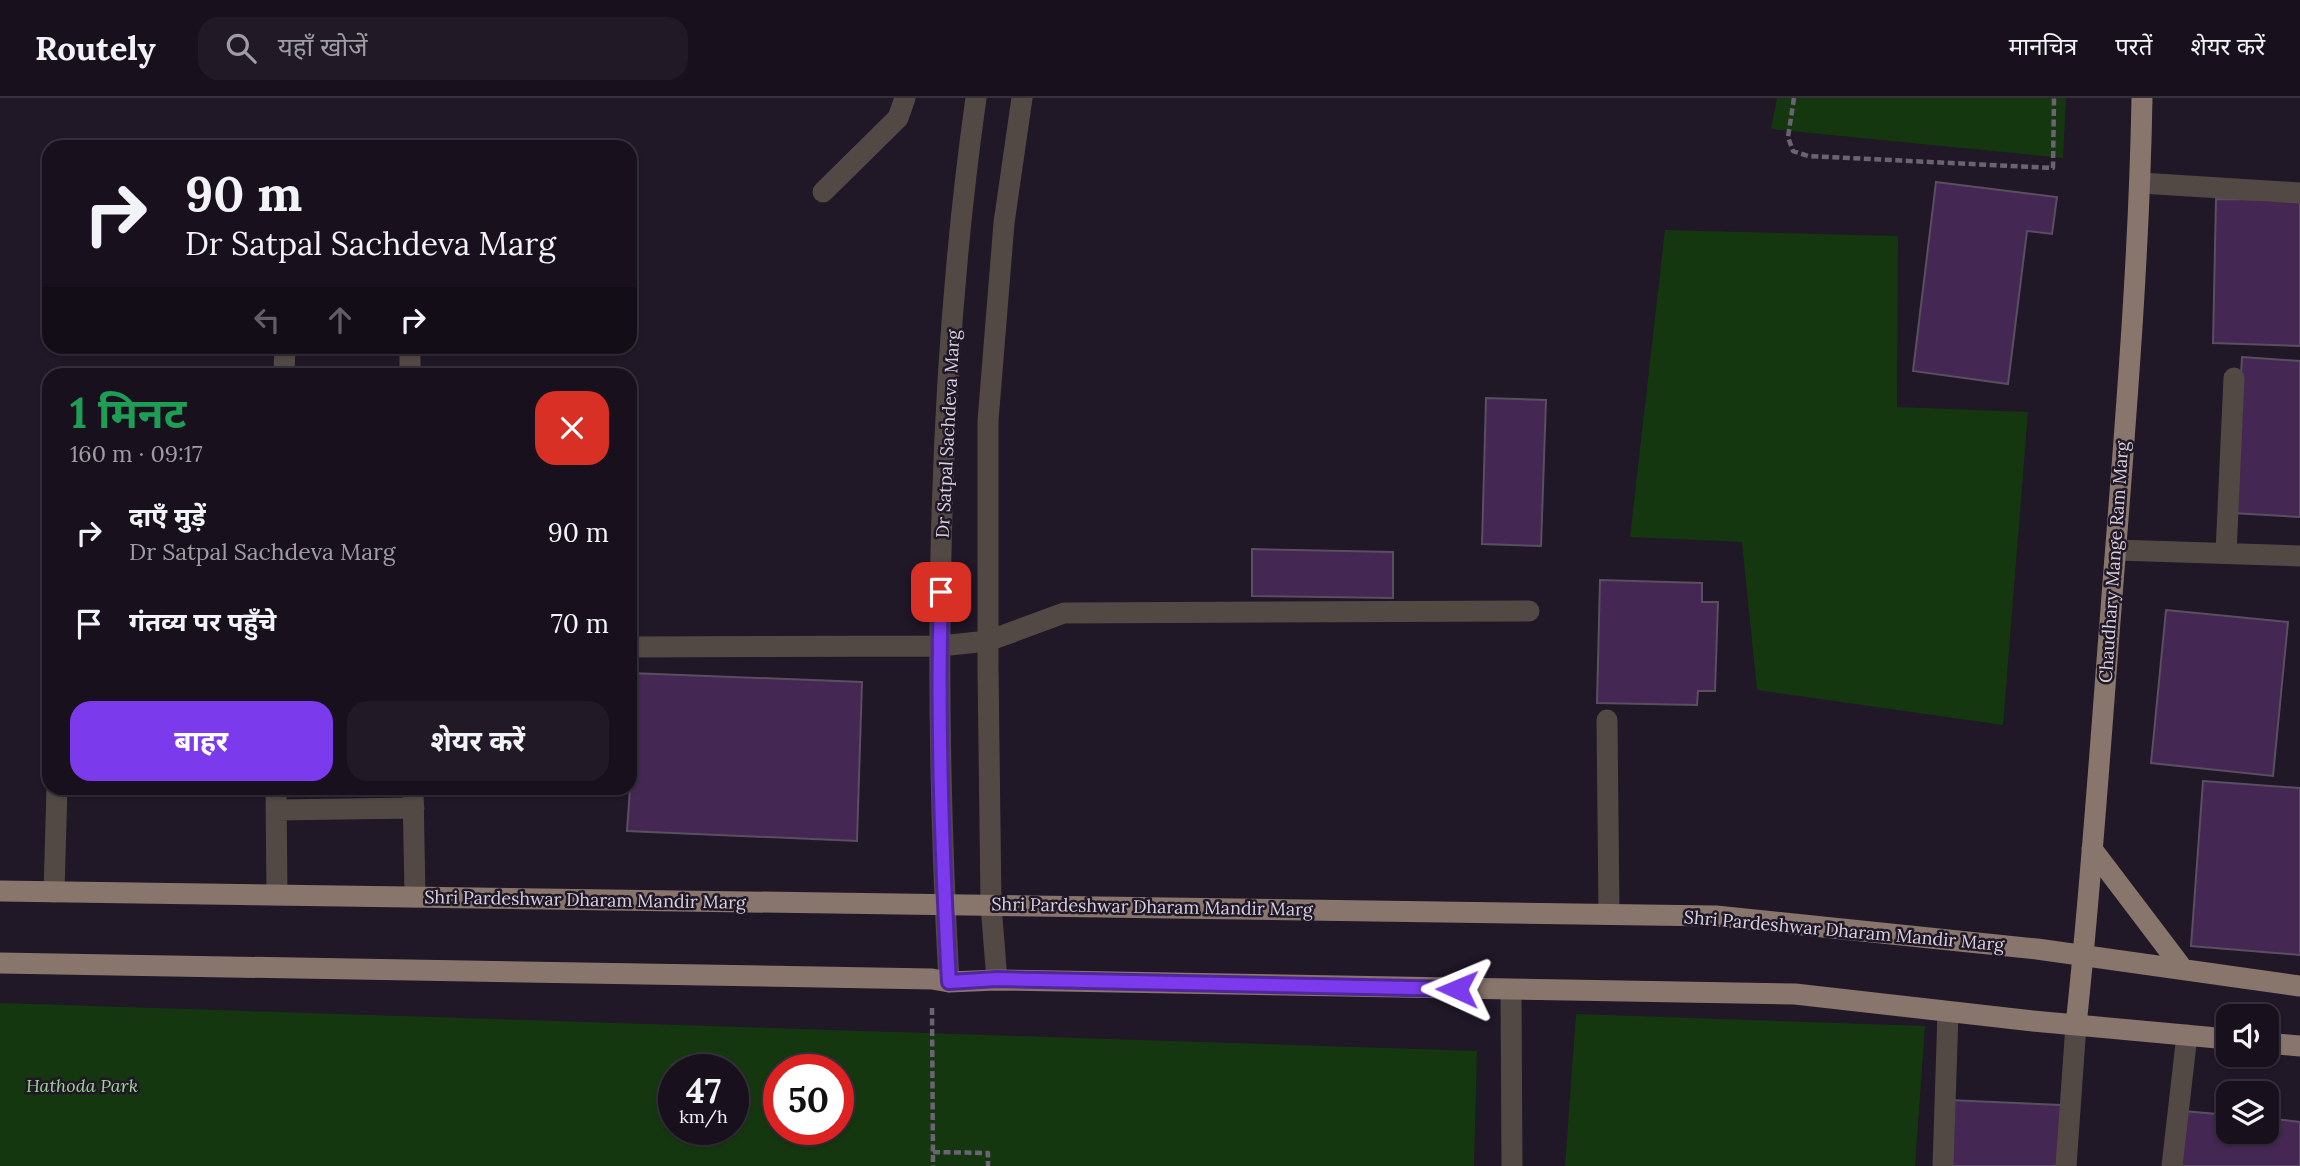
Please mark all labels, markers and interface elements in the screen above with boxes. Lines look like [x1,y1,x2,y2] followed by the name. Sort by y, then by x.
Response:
[198,17,688,80] search box
[35,27,156,69] text: Routely
[222,29,260,67] icon: search
[278,30,367,63] text: यहाँ खोजें
[2009,31,2077,62] text: मानचित्र
[2115,31,2152,62] text: परतें
[2190,31,2265,62] text: शेयर करें
[185,162,302,224] text: 90 m
[70,168,161,259] icon: right
[185,223,556,264] text: Dr Satpal Sachdeva Marg
[248,301,286,339] icon: left
[321,301,359,339] icon: ahead
[394,301,432,339] icon: right
[931,328,964,539] street label: Dr Satpal Sachdeva Marg
[70,386,186,440] text: 1 मिनट
[535,391,609,465] button: close
[70,439,203,468] text: 160 m · 09:17
[2094,439,2134,684] street label: Chaudhary Mange Ram Marg
[129,500,206,533] text: दाएँ मुड़ें
[70,514,108,552] icon: right
[548,516,609,549] text: 90 m
[129,537,396,566] text: Dr Satpal Sachdeva Marg
[911,562,971,622] pin
[922,573,960,611] icon: arrive
[70,605,108,643] icon: arrive
[129,605,276,638] text: गंतव्य पर पहुँचे
[551,607,609,640] text: 70 m
[70,701,333,781] button: बाहर
[347,701,609,781] button: शेयर करें
[424,885,747,914] street label: Shri Pardeshwar Dharam Mandir Marg
[991,892,1314,921] street label: Shri Pardeshwar Dharam Mandir Marg
[1683,905,2006,956] street label: Shri Pardeshwar Dharam Mandir Marg
[1420,952,1494,1026] position arrow
[2216,1004,2279,1144] map controls
[2216,1004,2279,1067] button: sound
[763,1054,854,1145] speed limit sign: 50
[686,1068,721,1113] text: 47
[26,1074,138,1097] park label: Hathoda Park
[2216,1081,2279,1144] button: layers
[679,1105,728,1128] text: km/h

